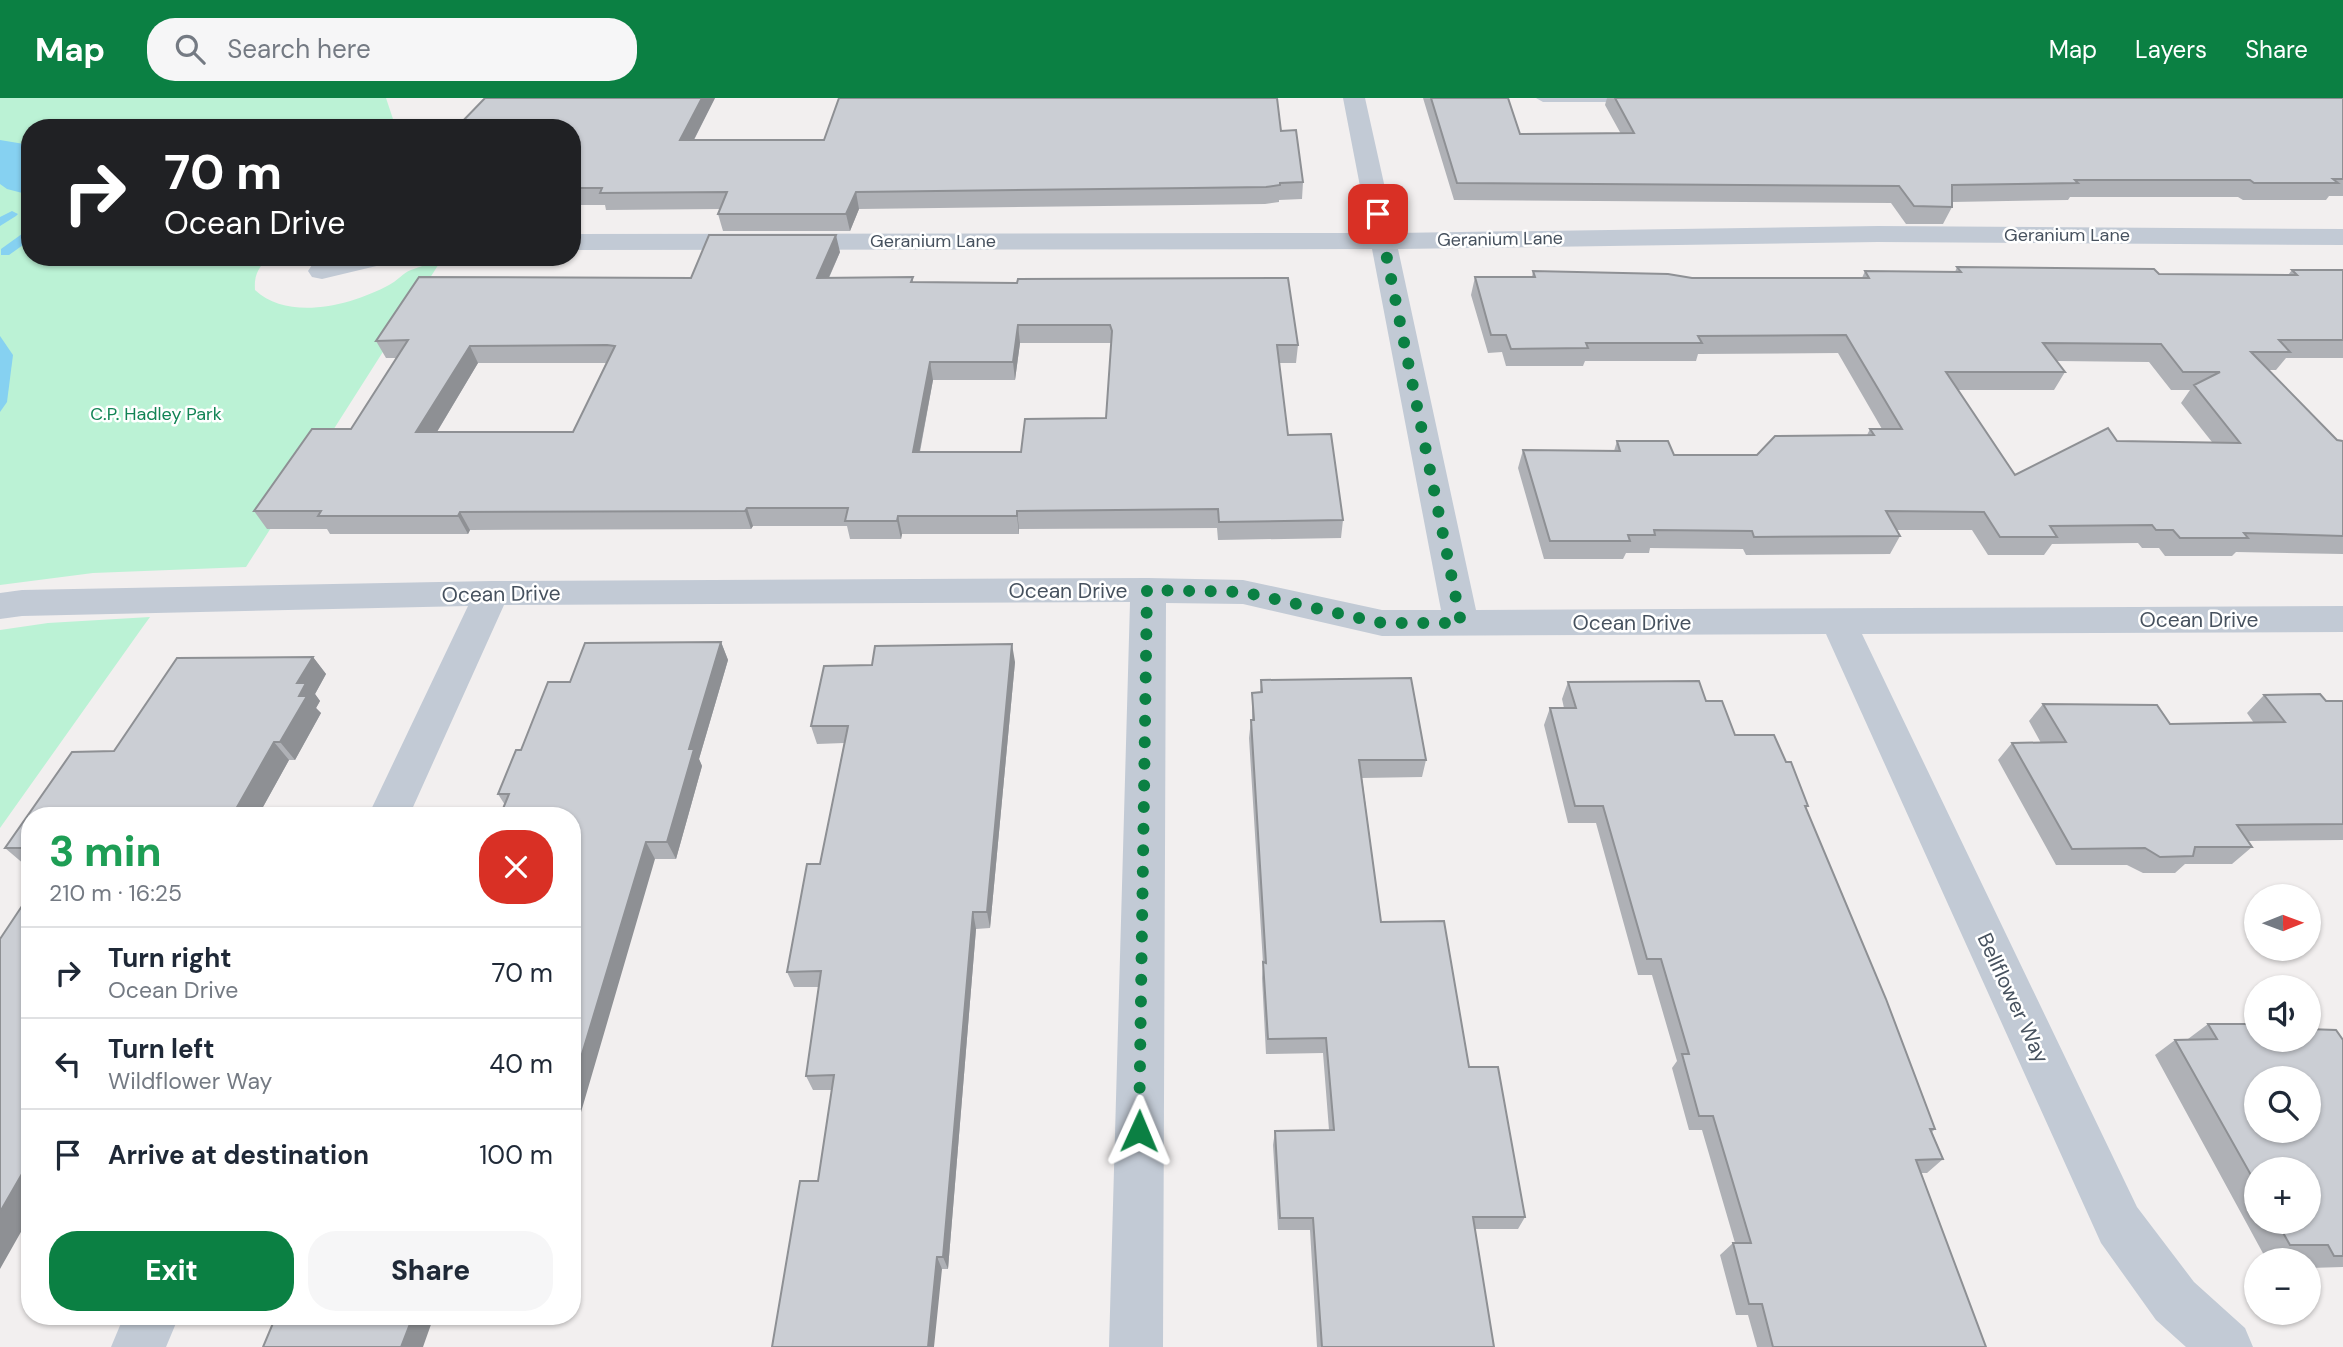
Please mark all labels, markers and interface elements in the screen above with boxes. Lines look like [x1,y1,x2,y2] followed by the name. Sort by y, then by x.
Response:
[147,18,637,81] search box
[35,28,105,71] text: Map
[171,30,209,68] icon: search
[227,32,371,66] text: Search here
[2049,34,2097,65] text: Map
[2135,34,2207,65] text: Layers
[2245,34,2308,65] text: Share
[164,140,282,204] text: 70 m
[49,147,140,238] icon: right
[1348,184,1408,244] pin
[1359,195,1397,233] icon: arrive
[164,202,345,244] text: Ocean Drive
[2004,223,2130,247] street label: Geranium Lane
[1437,226,1563,252] street label: Geranium Lane
[870,229,996,253] street label: Geranium Lane
[90,402,222,426] park label: C.P. Hadley Park
[1009,577,1128,605] street label: Ocean Drive
[441,579,561,609] street label: Ocean Drive
[2140,606,2259,634] street label: Ocean Drive
[1573,609,1692,637] street label: Ocean Drive
[49,824,162,879] text: 3 min
[479,830,553,904] button: close
[49,878,182,908] text: 210 m · 16:25
[2244,884,2320,961] north arrow
[2244,884,2321,1325] map controls
[1971,928,2056,1068] street label: Bellflower Way
[108,941,232,975] text: Turn right
[49,954,87,992] icon: right
[492,956,553,990] text: 70 m
[108,975,238,1005] text: Ocean Drive
[2244,975,2321,1052] button: sound
[108,1032,215,1066] text: Turn left
[49,1045,87,1083] icon: left
[489,1047,553,1081] text: 40 m
[108,1066,272,1096] text: Wildflower Way
[2244,1066,2321,1143] button: search
[1102,1094,1176,1168] position arrow
[49,1136,87,1174] icon: arrive
[108,1138,369,1172] text: Arrive at destination
[479,1138,553,1172] text: 100 m
[2244,1157,2321,1234] button: +
[49,1231,294,1311] button: Exit
[308,1231,553,1311] button: Share
[2244,1248,2321,1325] button: −

